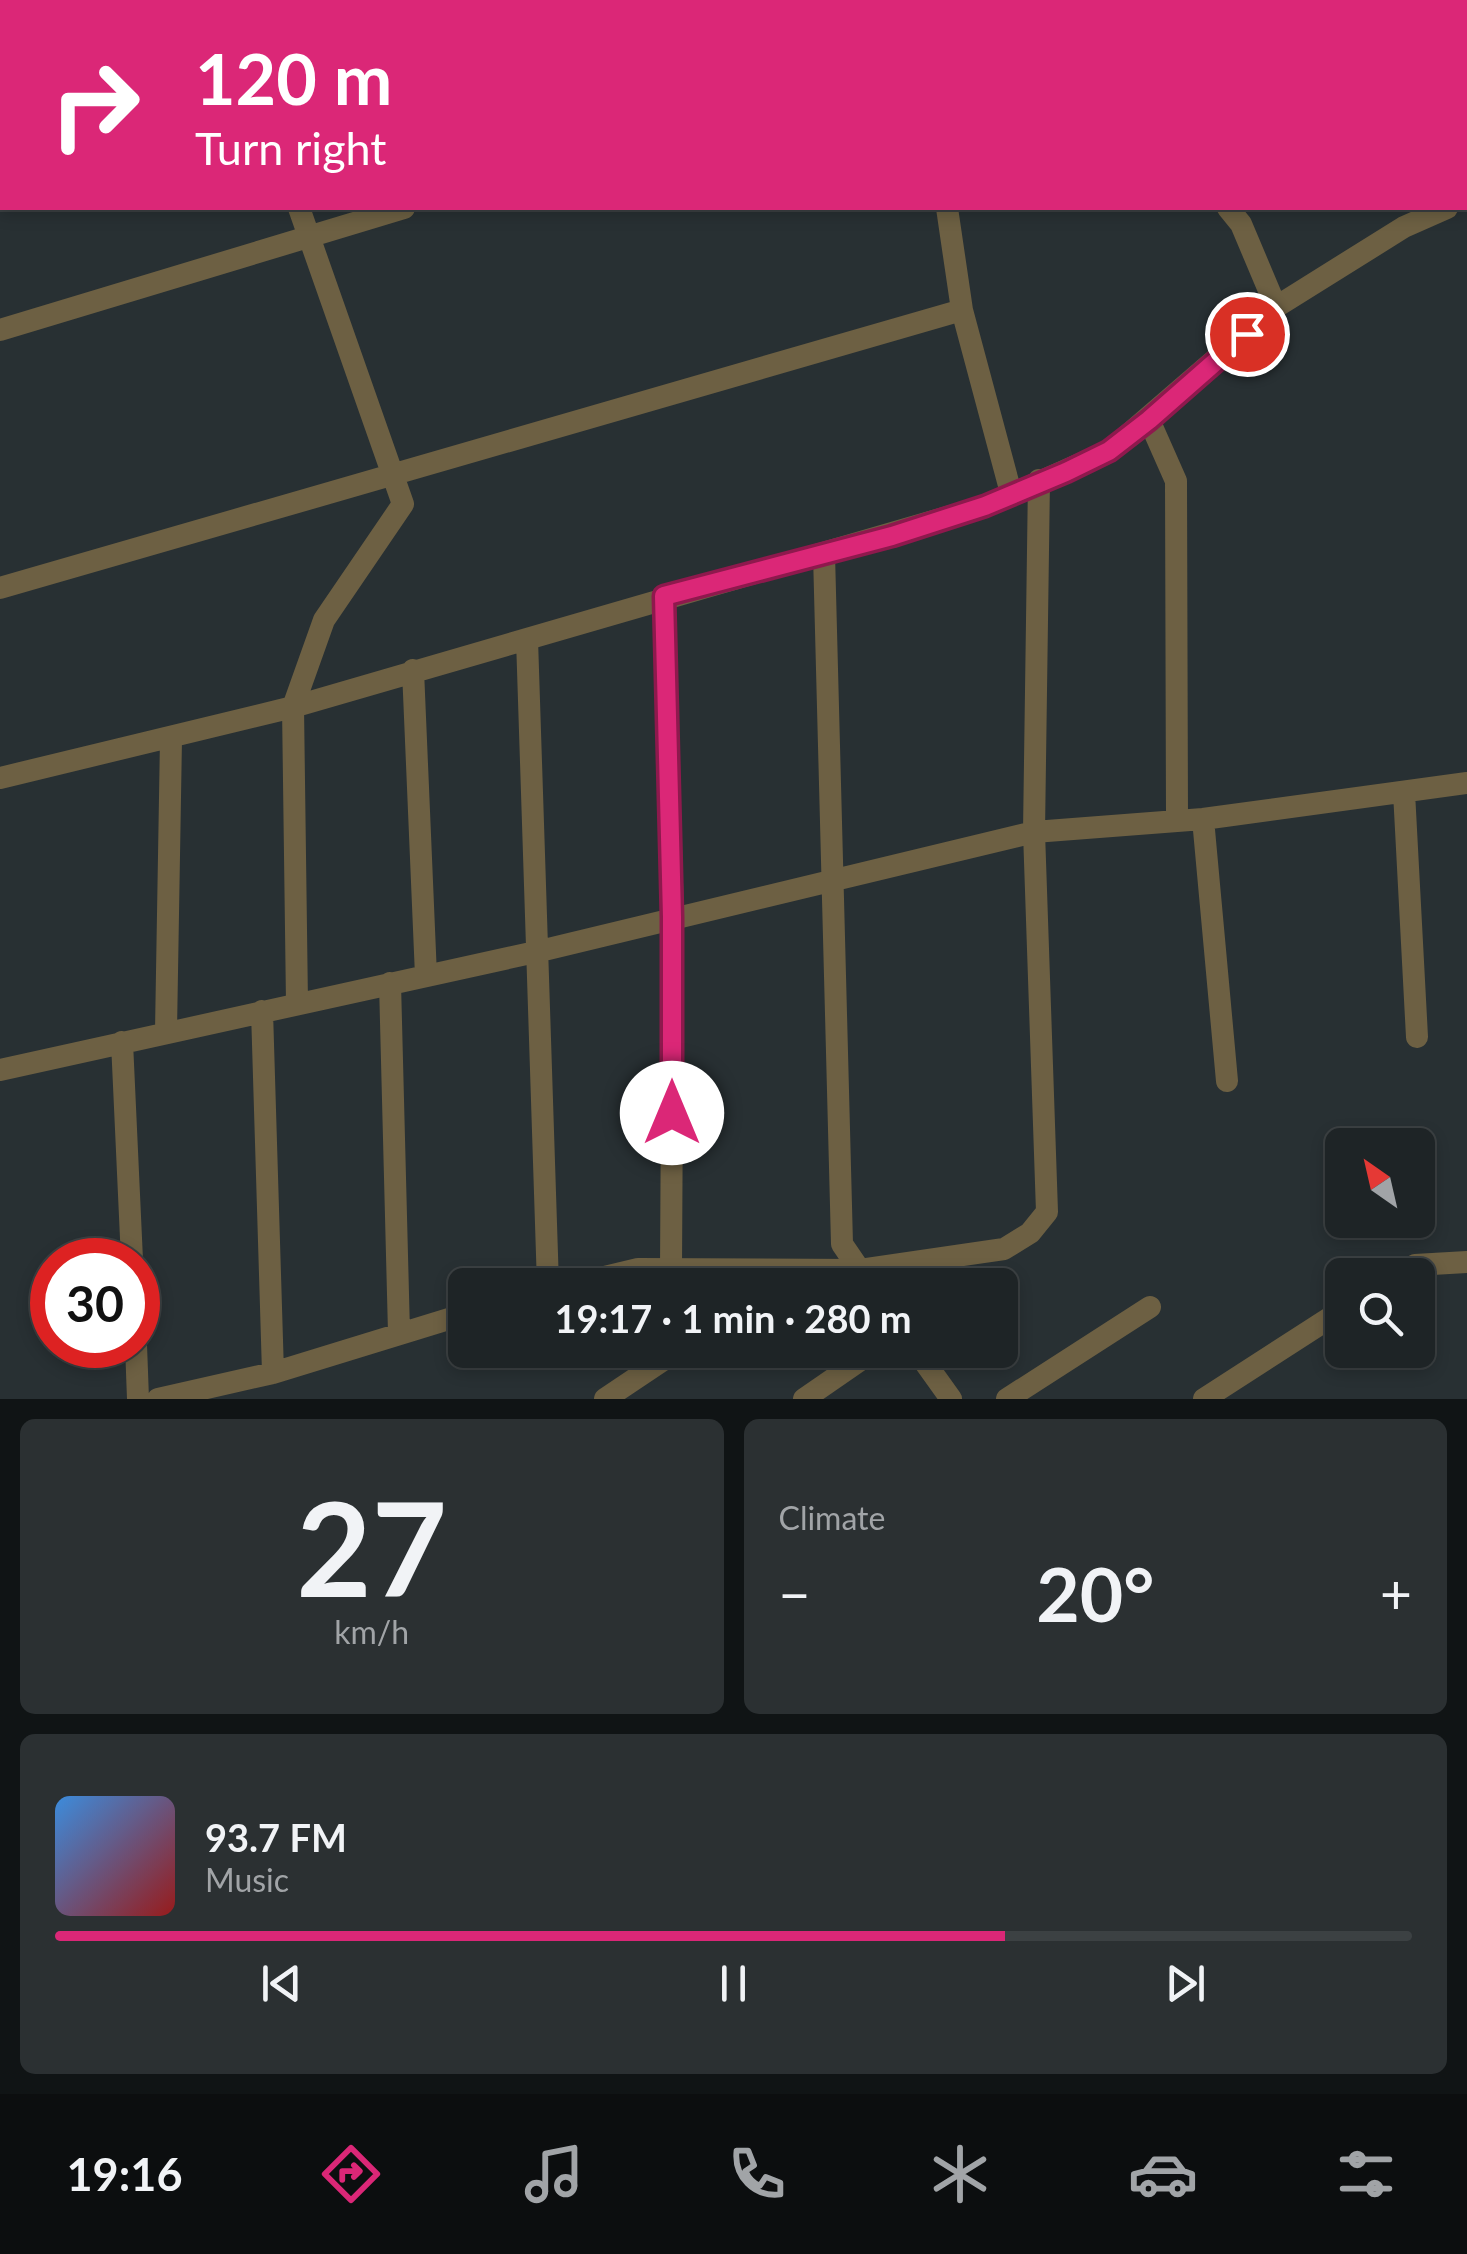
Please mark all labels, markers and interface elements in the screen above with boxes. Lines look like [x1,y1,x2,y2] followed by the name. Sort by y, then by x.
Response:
[195,36,392,120] text: 120 m
[30,40,160,170] icon: right
[195,121,386,175] text: Turn right
[1205,292,1290,377] pin
[1220,307,1275,362] icon: arrive
[620,1061,724,1165] position arrow
[1325,1128,1435,1238] north arrow
[1325,1128,1435,1368] map controls
[30,1238,160,1368] speed limit sign: 30
[1325,1258,1435,1368] button: search
[554,1295,912,1341] text: 19:17 · 1 min · 280 m
[296,1469,447,1625] text: 27
[779,1498,885,1537] text: Climate
[1036,1548,1154,1638] text: 20°
[779,1560,810,1626] text: −
[1380,1560,1412,1626] text: +
[334,1612,409,1651] text: km/h
[205,1814,347,1860] text: 93.7 FM
[205,1860,289,1899] text: Music
[254,1956,309,2011] icon: previous
[706,1956,761,2011] icon: pause
[1158,1956,1213,2011] icon: next
[316,2139,386,2209] icon: directions
[519,2139,589,2209] icon: music
[722,2139,792,2209] icon: phone
[925,2139,995,2209] icon: climate
[1128,2139,1198,2209] icon: car
[1331,2139,1401,2209] icon: filters
[67,2147,183,2201] text: 19:16

